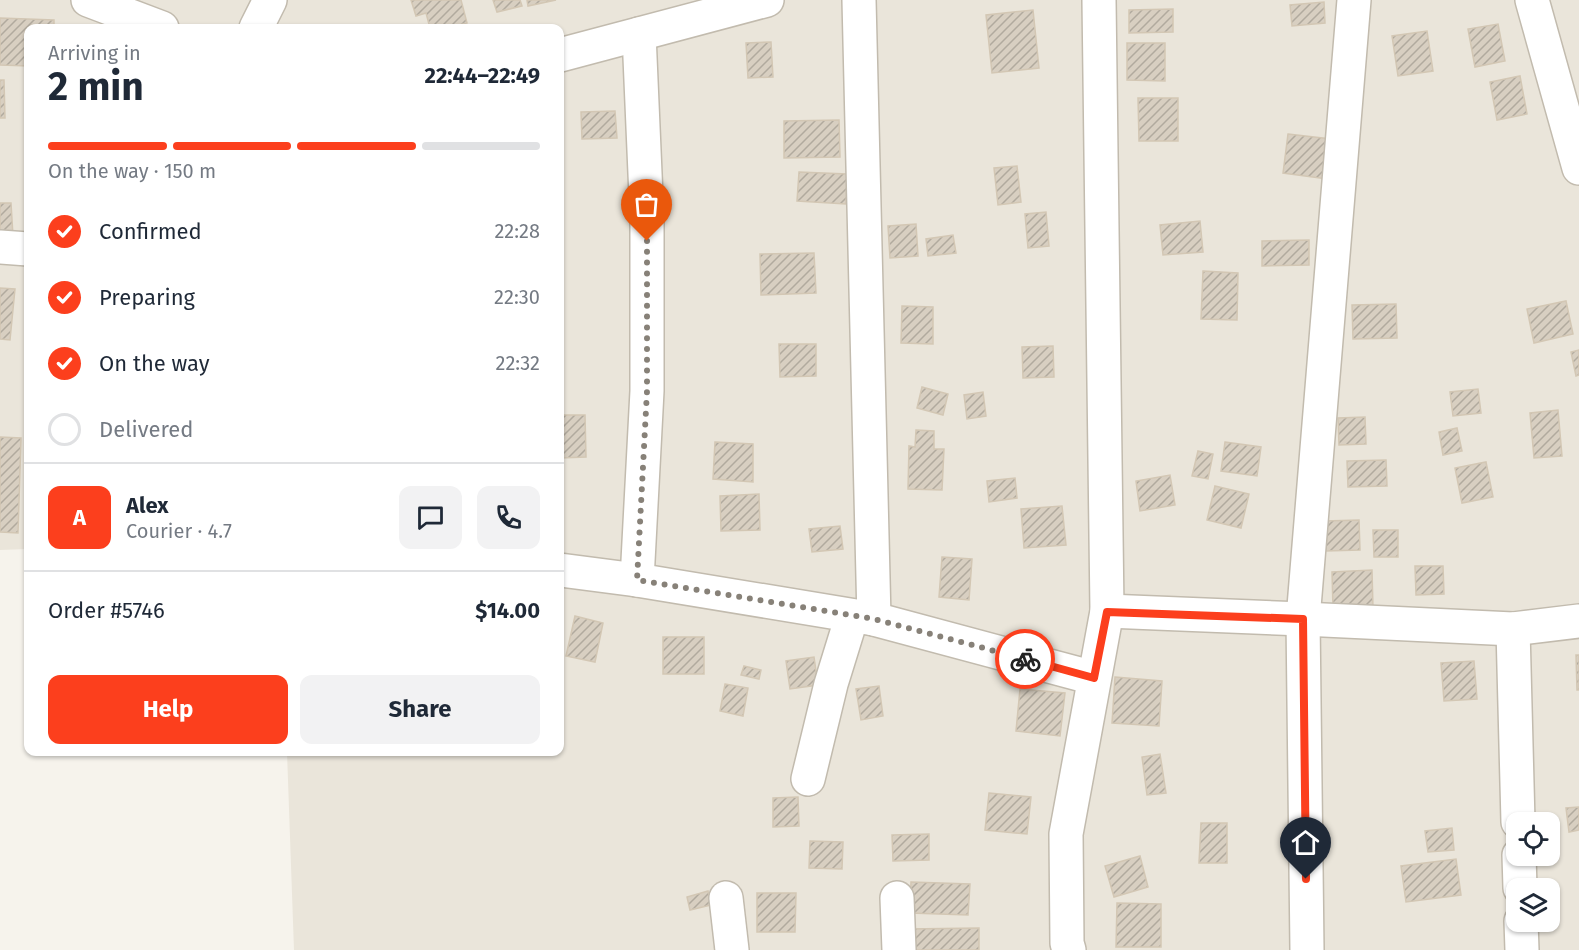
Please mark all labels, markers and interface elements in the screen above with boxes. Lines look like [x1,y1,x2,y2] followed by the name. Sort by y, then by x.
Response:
[48,41,141,65] text: Arriving in
[425,62,540,89] text: 22:44–22:49
[48,64,144,110] text: 2 min
[48,159,216,183] text: On the way · 150 m
[621,179,672,241] pin
[630,188,663,221] icon: bag
[48,215,81,248] icon: check
[99,218,202,245] text: Confirmed
[494,219,540,243] text: 22:28
[48,281,81,314] icon: check
[99,284,195,311] text: Preparing
[494,285,540,309] text: 22:30
[48,347,81,380] icon: check
[99,350,210,377] text: On the way
[496,351,540,375] text: 22:32
[99,416,194,443] text: Delivered
[399,486,462,549] button: chat
[477,486,540,549] button: phone
[126,492,169,519] text: Alex
[73,504,86,531] text: A
[126,519,232,543] text: Courier · 4.7
[48,597,165,624] text: Order #5746
[475,597,540,624] text: $14.00
[995,629,1055,689] courier
[1009,643,1042,676] icon: bike
[48,675,288,744] button: Help
[300,675,540,744] button: Share
[1506,812,1560,932] map controls
[1506,812,1560,866] button: locate
[1280,817,1331,879] pin
[1289,826,1322,859] icon: home
[1506,878,1560,932] button: layers

